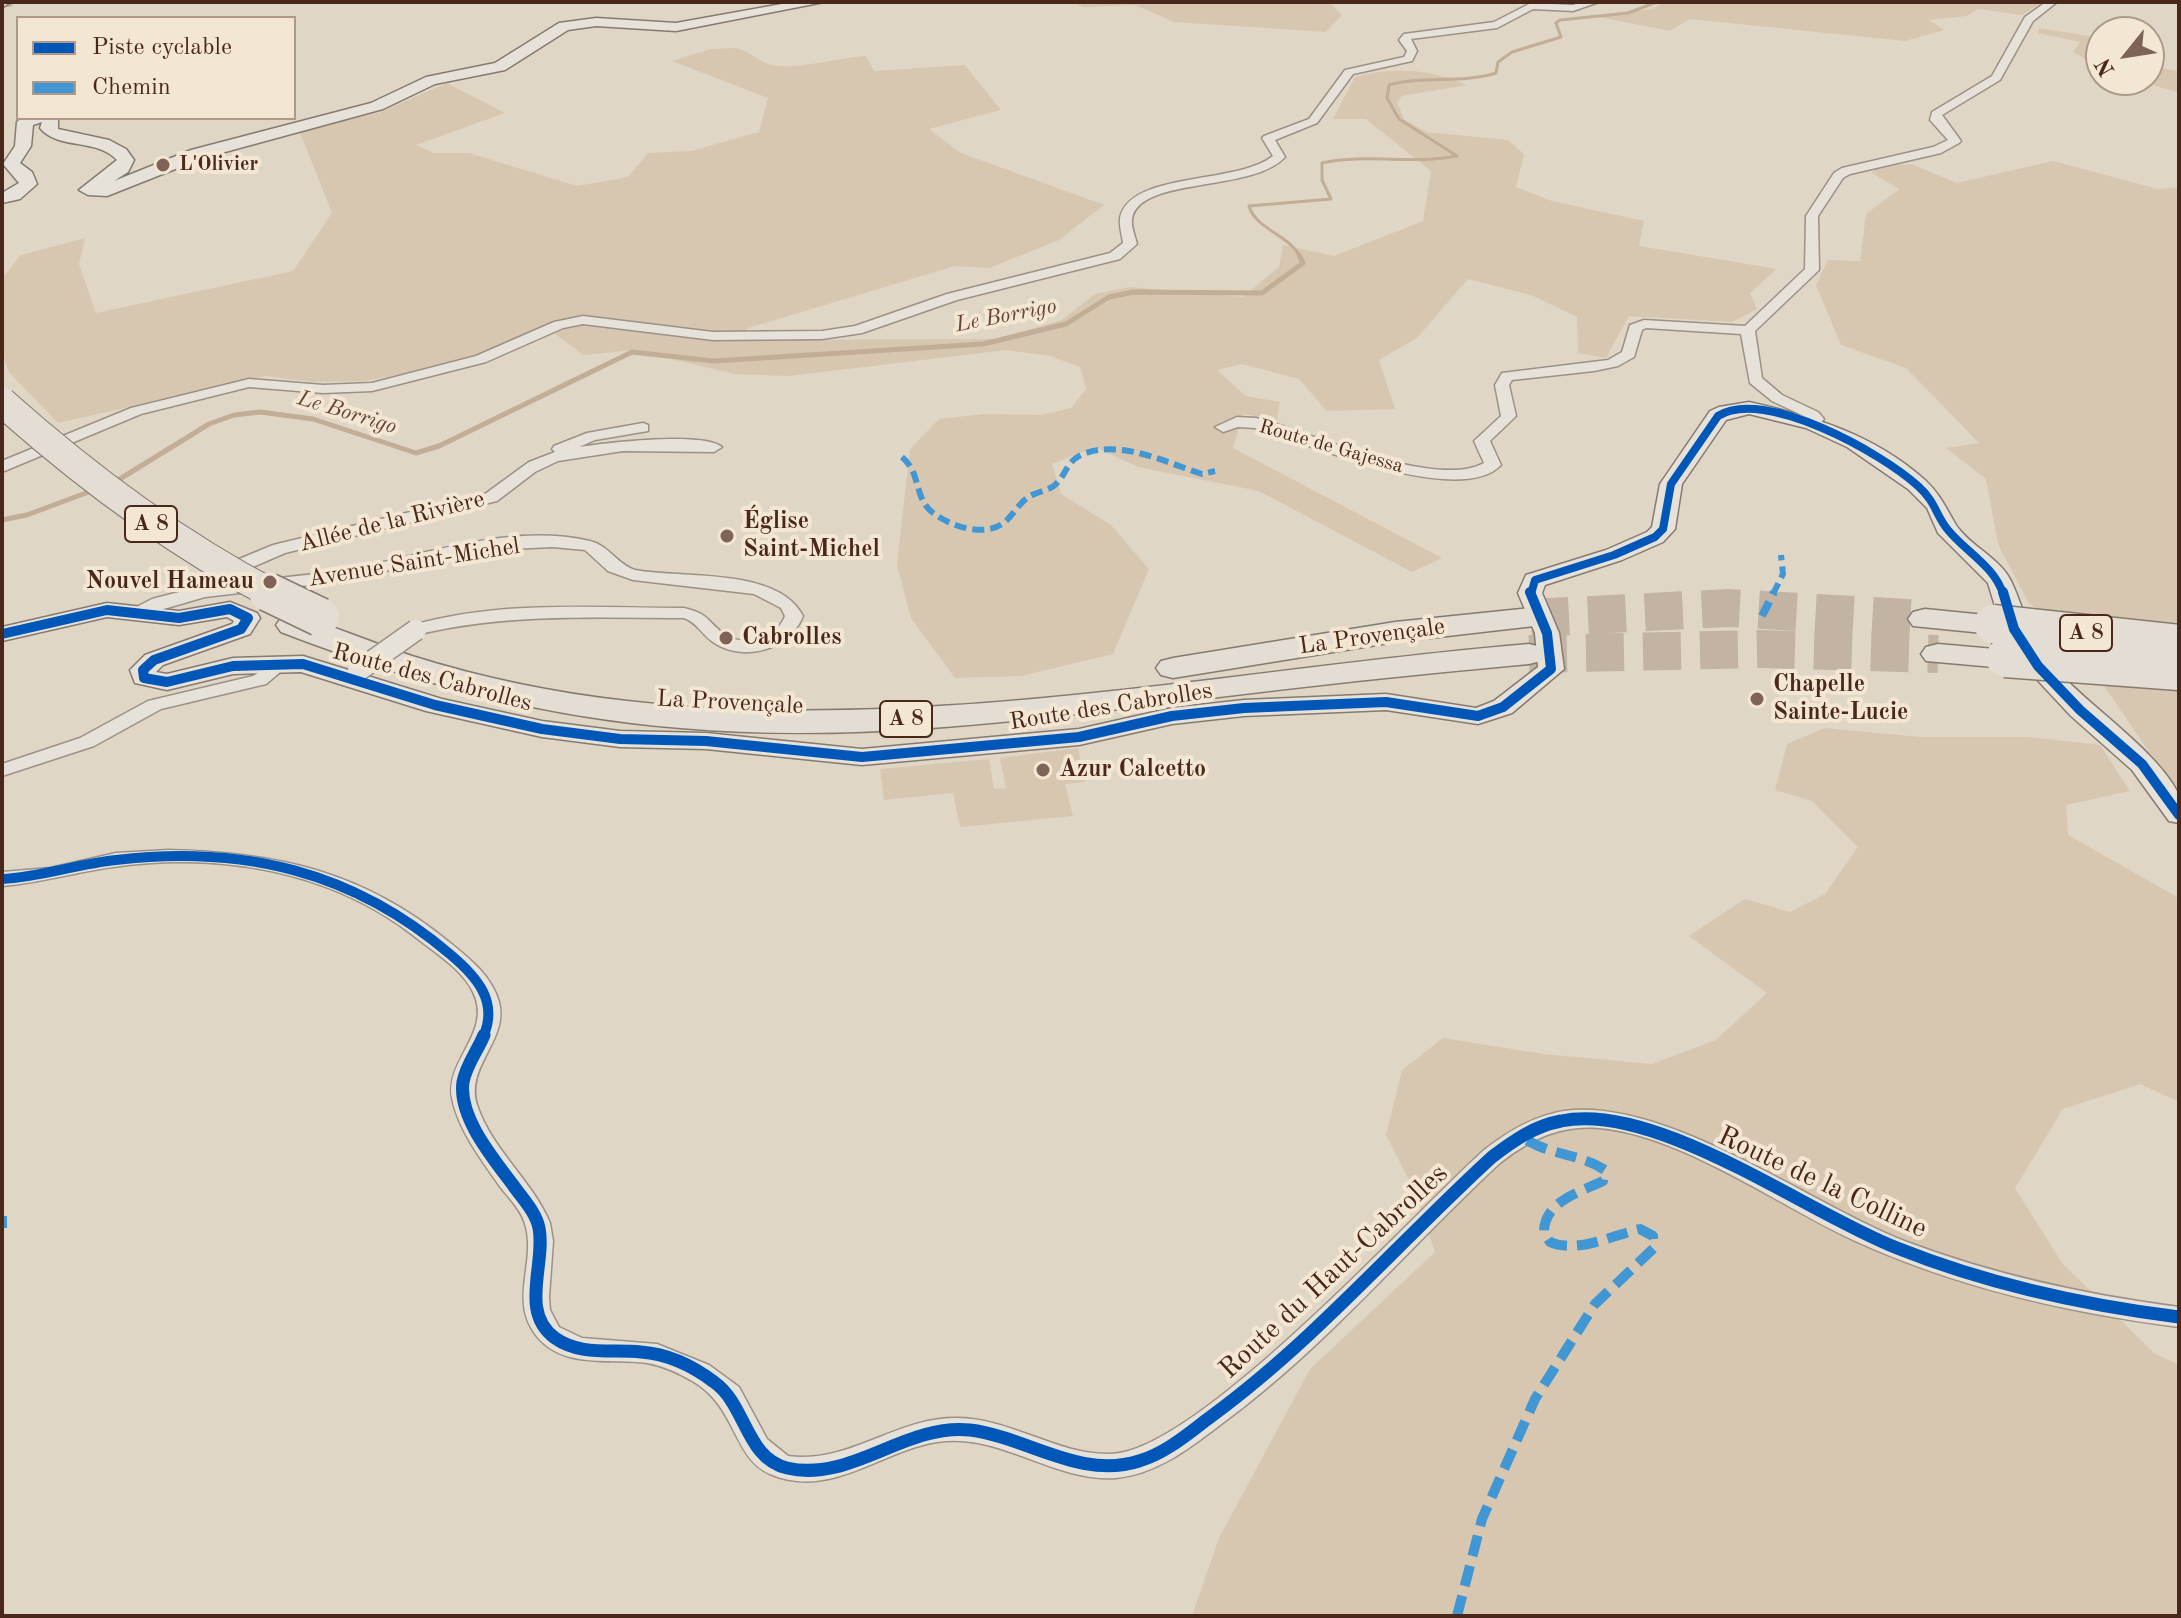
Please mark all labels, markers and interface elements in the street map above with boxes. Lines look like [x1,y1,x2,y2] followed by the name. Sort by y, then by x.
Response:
[16,16,296,120] legend
[2085,16,2165,96] north arrow
[92,36,232,60] text: Piste cyclable
[2092,54,2120,80] text: N
[92,76,171,100] text: Chemin
[179,153,258,177] place label: L'Olivier
[154,156,172,174] marker: L'Olivier
[953,293,1059,339] water label: Le Borrigo
[294,385,400,441] water label: Le Borrigo
[1256,415,1406,479] street label: Route de Gajessa
[296,485,488,559] street label: Allée de la Rivière
[125,506,177,542] road number: A 8
[743,508,880,564] place label: Église Saint-Michel
[718,527,736,545] marker: Église Saint-Michel
[306,532,522,594] street label: Avenue Saint-Michel
[86,568,254,596] place label: Nouvel Hameau
[261,573,279,591] marker: Nouvel Hameau
[1297,613,1447,661] street label: La Provençale
[2060,615,2112,651] road number: A 8
[742,624,842,652] place label: Cabrolles
[717,629,735,647] marker: Cabrolles
[329,638,535,718] street label: Route des Cabrolles
[1773,671,1908,727] place label: Chapelle Sainte-Lucie
[1007,677,1215,737] street label: Route des Cabrolles
[656,685,804,721] street label: La Provençale
[1748,690,1766,708] marker: Chapelle Sainte-Lucie
[880,701,932,737] road number: A 8
[1059,756,1206,784] place label: Azur Calcetto
[1034,761,1052,779] marker: Azur Calcetto
[1712,1120,1932,1246] street label: Route de la Colline
[1213,1157,1455,1387] street label: Route du Haut-Cabrolles

